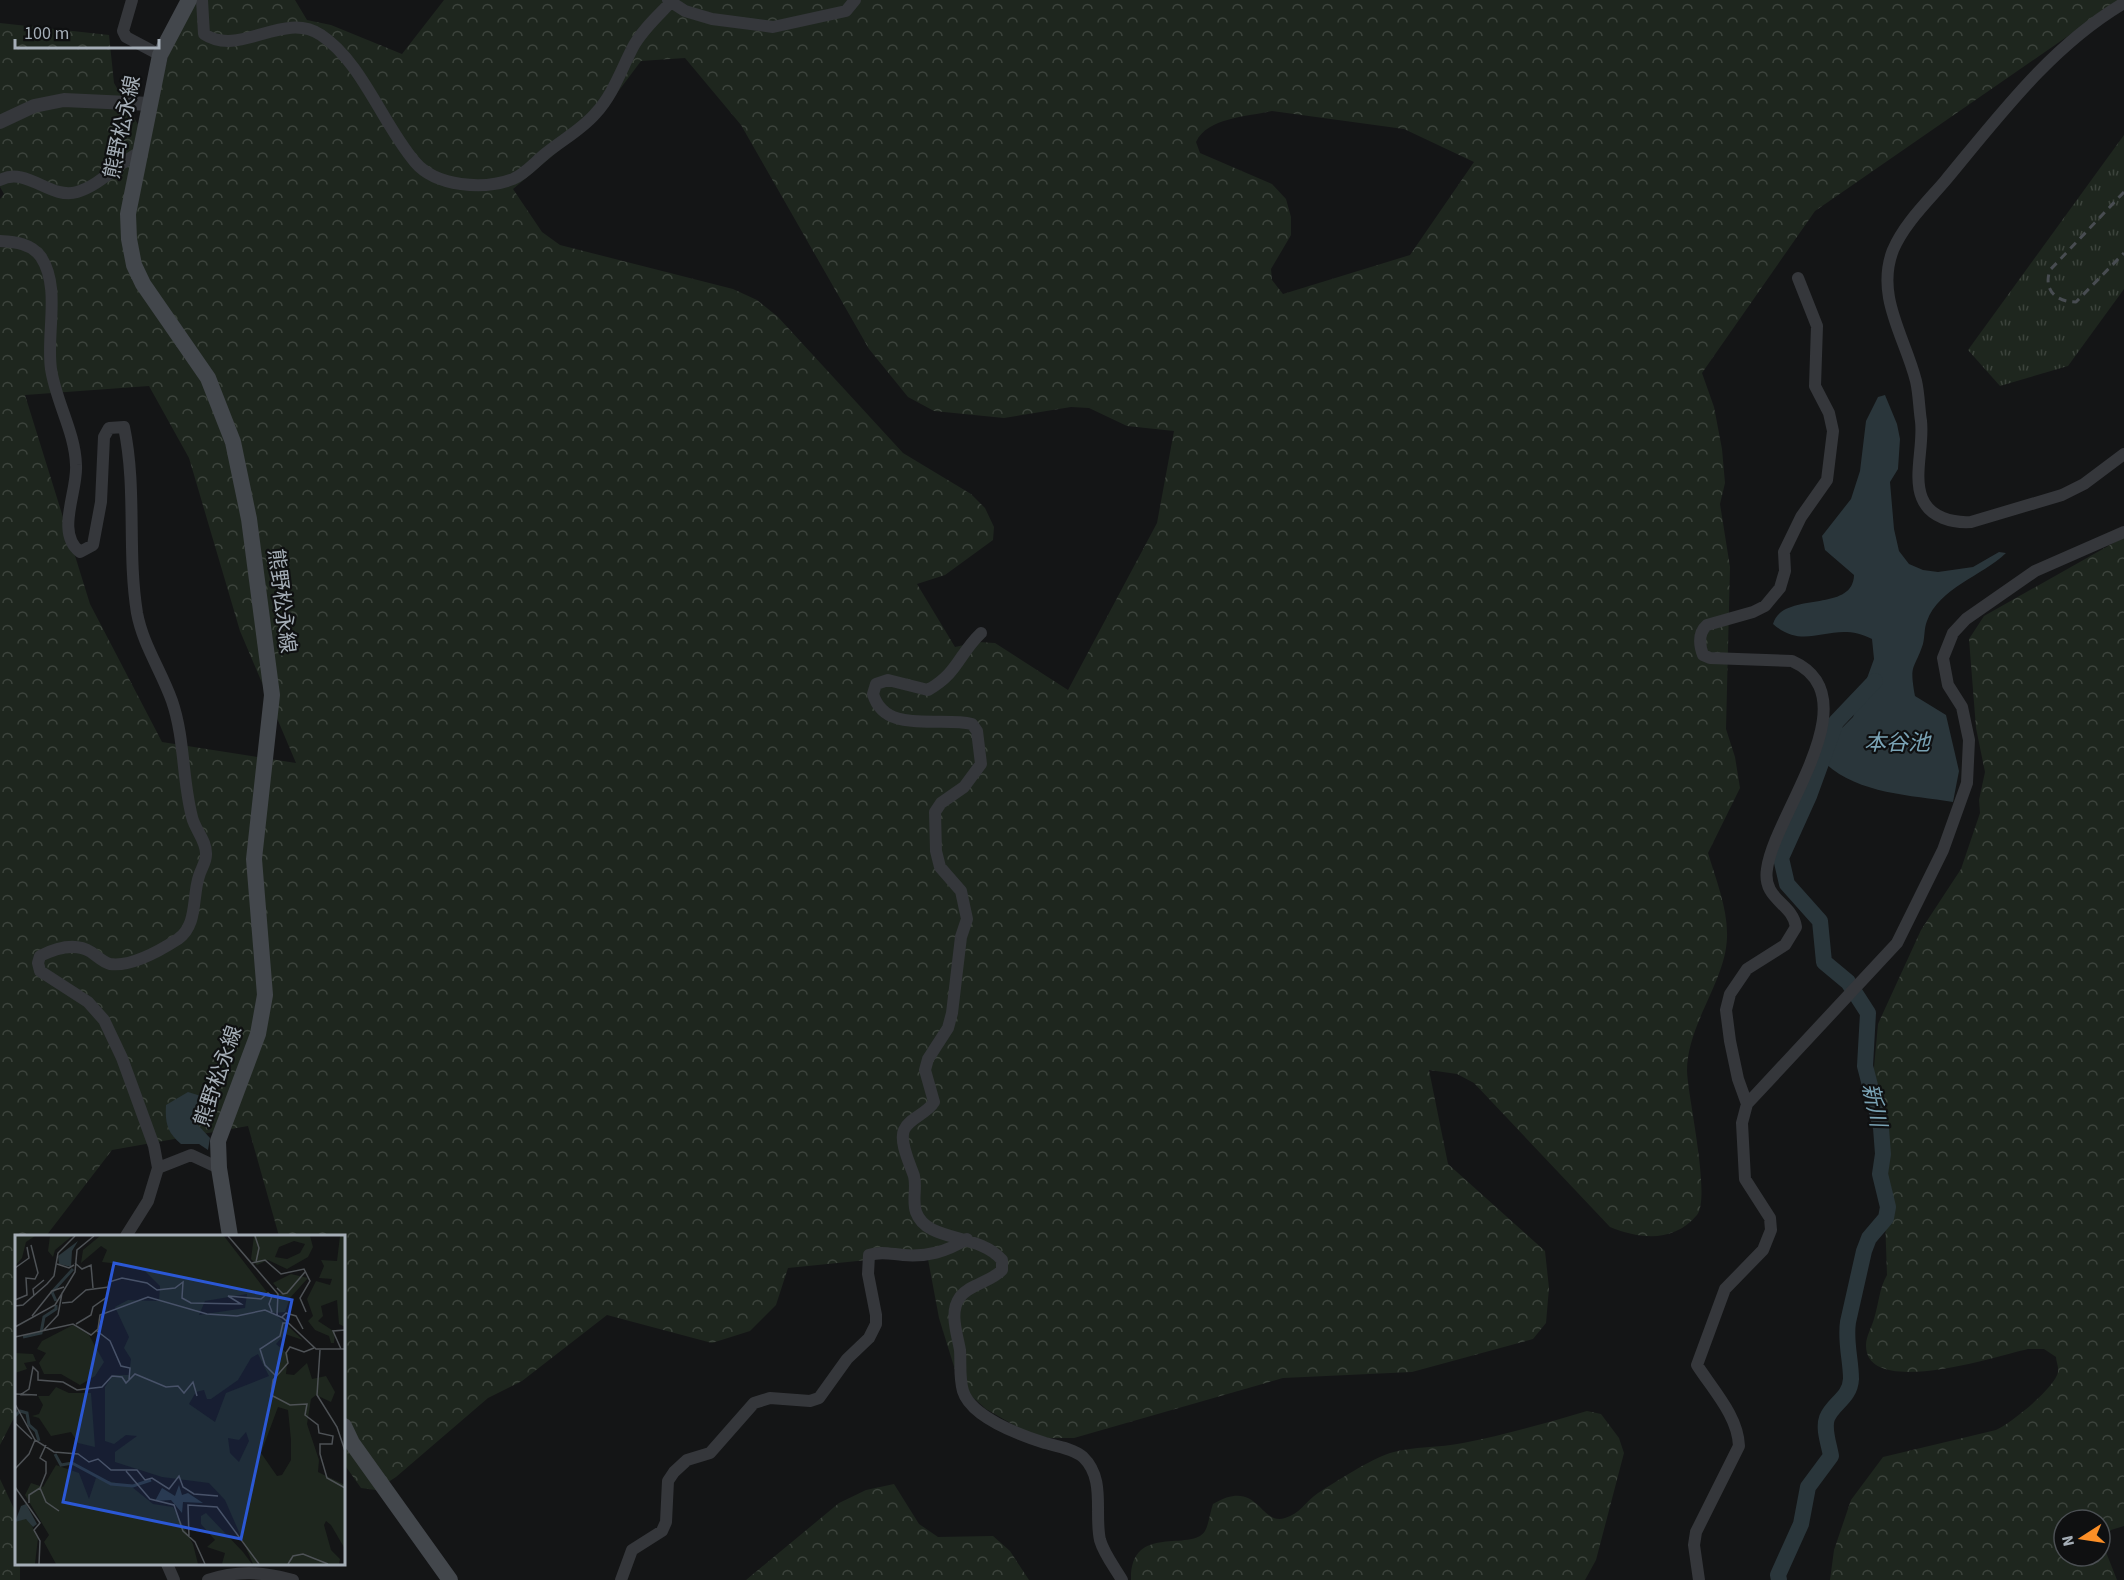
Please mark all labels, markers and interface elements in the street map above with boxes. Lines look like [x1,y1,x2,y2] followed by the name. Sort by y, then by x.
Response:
[15,12,159,50] scale bar
[24,21,69,46] text: 100 m
[96,73,148,181] street label: 熊野松永線
[261,547,303,655] street label: 熊野松永線
[1864,727,1932,759] water label: 本谷池
[187,1021,249,1131] street label: 熊野松永線
[1854,1080,1895,1132] water label: 新川
[15,1235,345,1565] inset map
[2052,1508,2112,1568] north arrow
[2056,1533,2080,1548] text: N

